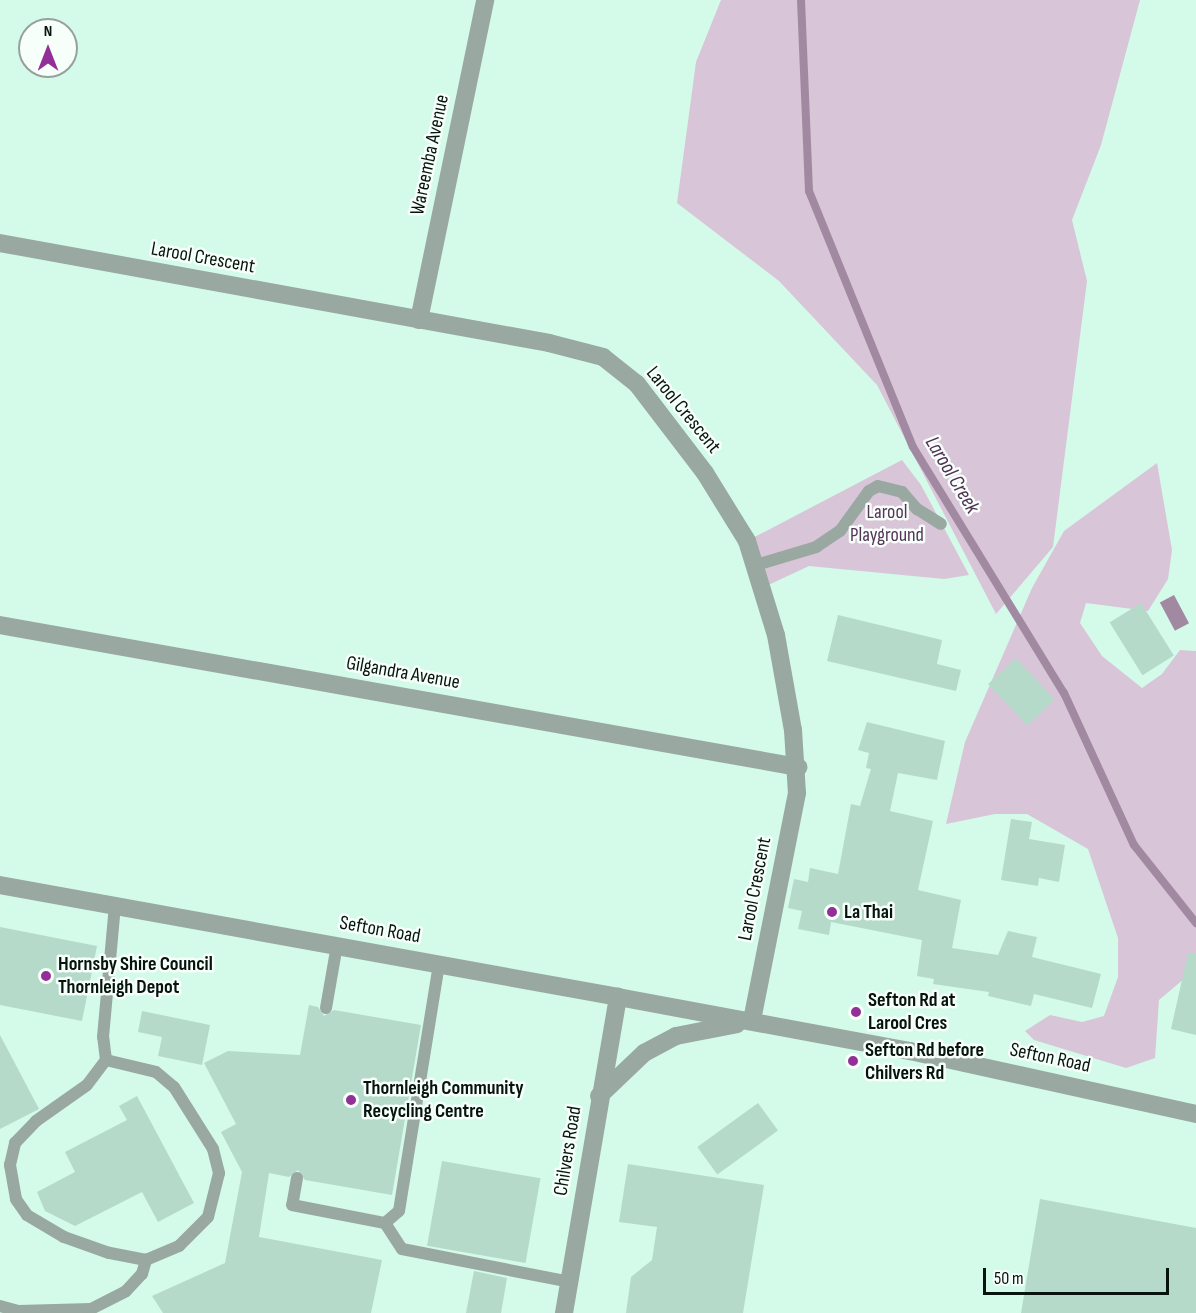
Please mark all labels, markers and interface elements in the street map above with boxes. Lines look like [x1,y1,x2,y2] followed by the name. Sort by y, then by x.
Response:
[18,18,78,78] north arrow
[44,22,52,41] text: N
[406,93,454,217] street label: Wareemba Avenue
[149,237,257,279] street label: Larool Crescent
[641,362,725,458] street label: Larool Crescent
[919,432,985,518] water label: Larool Creek
[850,501,924,548] park label: Larool Playground
[344,651,462,695] street label: Gilgandra Avenue
[733,835,777,943] street label: Larool Crescent
[844,900,893,924] place label: La Thai
[825,905,839,919] marker: La Thai
[338,911,422,949] street label: Sefton Road
[58,952,213,999] place label: Hornsby Shire Council Thornleigh Depot
[39,969,53,983] marker: Hornsby Shire Council Thornleigh Depot
[868,988,955,1035] place label: Sefton Rd at Larool Cres
[849,1005,863,1019] marker: Sefton Rd at Larool Cres
[865,1038,984,1085] place label: Sefton Rd before Chilvers Rd
[1008,1038,1092,1078] street label: Sefton Road
[846,1054,860,1068] marker: Sefton Rd before Chilvers Rd
[363,1076,523,1123] place label: Thornleigh Community Recycling Centre
[344,1093,358,1107] marker: Thornleigh Community Recycling Centre
[549,1104,587,1198] street label: Chilvers Road
[986,1256,1172,1294] scale bar
[994,1268,1024,1289] text: 50 m

